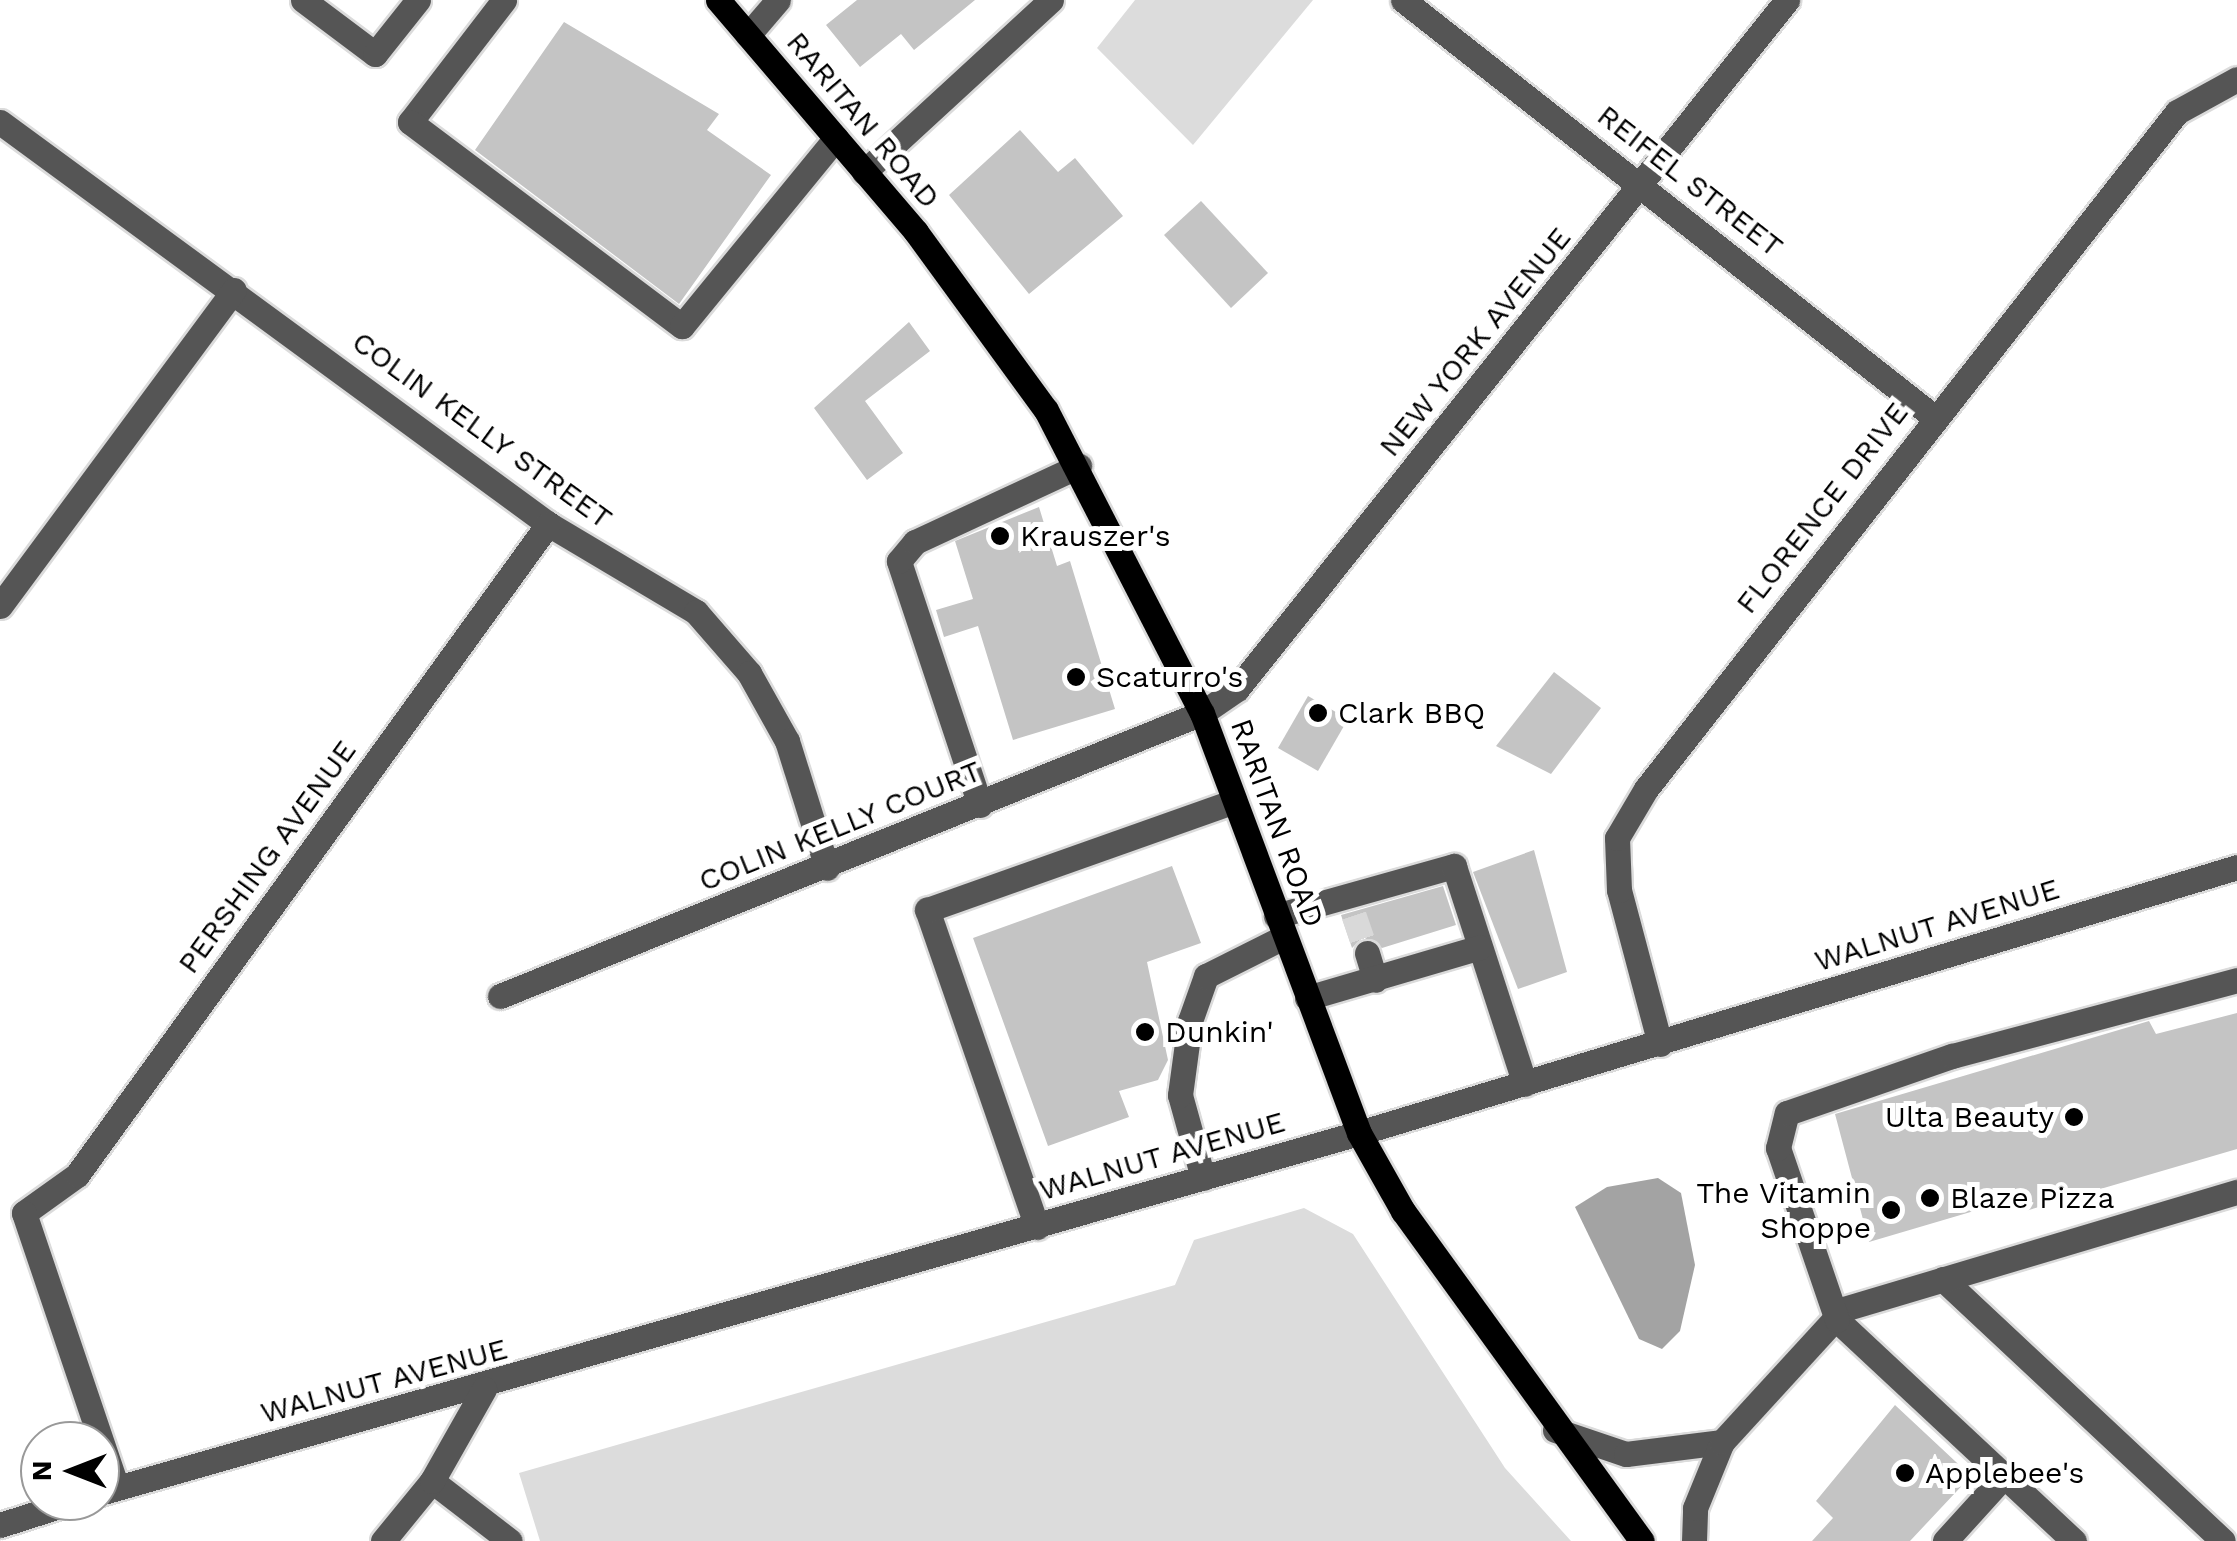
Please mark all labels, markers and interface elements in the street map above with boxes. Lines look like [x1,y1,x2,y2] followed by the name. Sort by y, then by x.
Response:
[779,25,947,215] street label: RARITAN ROAD
[1590,97,1790,265] street label: REIFEL STREET
[1370,219,1580,465] street label: NEW YORK AVENUE
[345,323,619,537] street label: COLIN KELLY STREET
[1728,395,1916,621] street label: FLORENCE DRIVE
[1020,518,1171,554] place label: Krauszer's
[989,525,1011,547] marker: Krauszer's
[1096,659,1243,695] place label: Scaturro's
[1065,666,1087,688] marker: Scaturro's
[1338,695,1486,731] place label: Clark BBQ
[1307,702,1329,724] marker: Clark BBQ
[1223,714,1331,932] street label: RARITAN ROAD
[170,733,364,981] street label: PERSHING AVENUE
[693,753,987,899] street label: COLIN KELLY COURT
[1809,870,2065,980] street label: WALNUT AVENUE
[1165,1014,1274,1050] place label: Dunkin'
[1134,1021,1156,1043] marker: Dunkin'
[1884,1099,2054,1135] place label: Ulta Beauty
[1034,1103,1290,1209] street label: WALNUT AVENUE
[2063,1106,2085,1128] marker: Ulta Beauty
[1695,1175,1871,1246] place label: The Vitamin Shoppe
[1950,1180,2114,1216] place label: Blaze Pizza
[1919,1187,1941,1209] marker: Blaze Pizza
[1880,1199,1902,1221] marker: The Vitamin Shoppe
[256,1330,512,1432] street label: WALNUT AVENUE
[20,1421,120,1521] north arrow
[1925,1455,2084,1491] place label: Applebee's
[25,1461,58,1481] text: N
[1894,1462,1916,1484] marker: Applebee's

